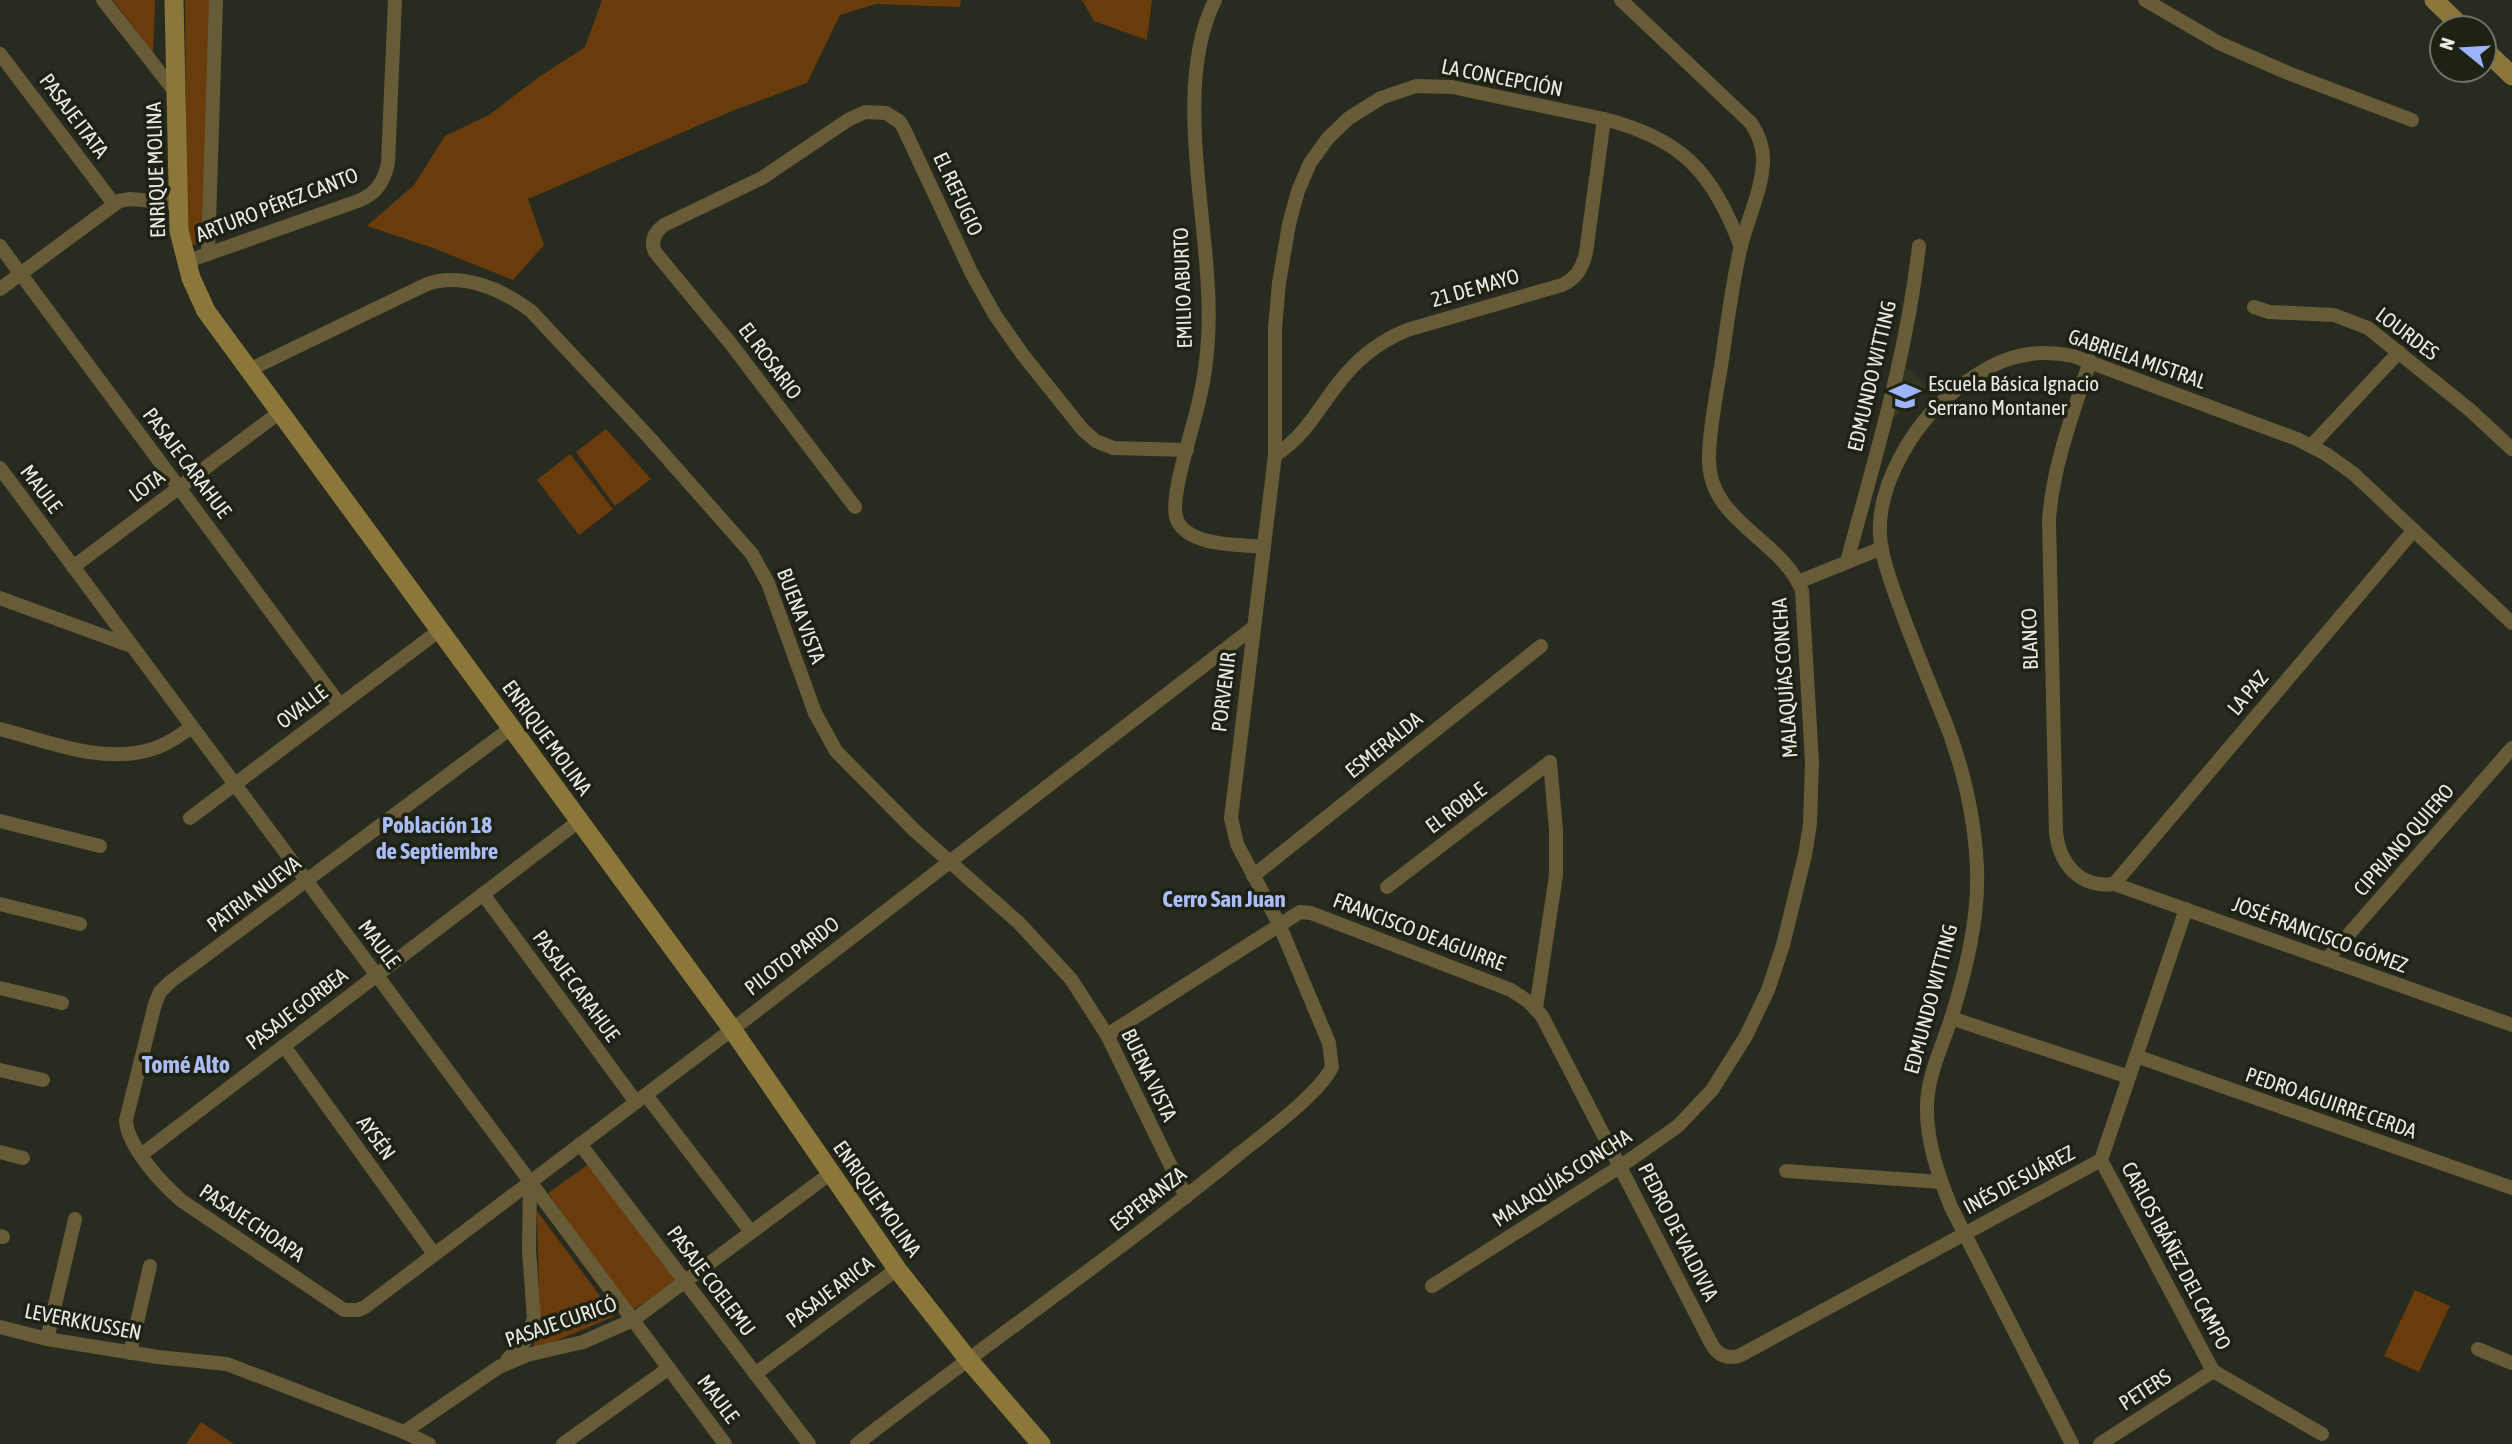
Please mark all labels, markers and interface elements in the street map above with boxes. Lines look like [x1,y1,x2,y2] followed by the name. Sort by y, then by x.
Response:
[2428,14,2498,84] north arrow
[2435,35,2459,52] text: N
[1439,53,1565,101] street label: LA CONCEPCIÓN
[35,69,115,163] street label: PASAJE ITATA
[141,101,169,238] street label: ENRIQUE MOLINA
[929,148,989,239] street label: EL REFUGIO
[192,162,361,246] street label: ARTURO PÉREZ CANTO
[1168,227,1196,349] street label: EMILIO ABURTO
[1428,263,1522,311] street label: 21 DE MAYO
[1842,298,1900,454] street label: EDMUNDO WITTING
[2371,302,2444,365] street label: LOURDES
[734,317,807,403] street label: EL ROSARIO
[2065,323,2209,393] street label: GABRIELA MISTRAL
[1928,371,2099,419] place label: Escuela Básica Ignacio Serrano Montaner
[1888,379,1922,413] school or university icon: Escuela Básica Ignacio Serrano Montaner
[139,403,237,522] street label: PASAJE CARAHUE
[16,460,68,517] street label: MAULE
[124,464,169,506] street label: LOTA
[773,565,831,667] street label: BUENA VISTA
[1766,597,1802,759] street label: MALAQUÍAS CONCHA
[2016,608,2042,670] street label: BLANCO
[1206,650,1240,733] street label: PORVENIR
[2222,665,2273,719] street label: LA PAZ
[498,675,598,800] street label: ENRIQUE MOLINA
[271,679,332,733] street label: OVALLE
[1340,706,1427,782] street label: ESMERALDA
[1420,777,1490,838] street label: EL ROBLE
[2348,779,2458,900] street label: CIPRIANO QUIERO
[376,812,498,864] district label: Población 18 de Septiembre
[202,850,306,936] street label: PATRIA NUEVA
[1162,886,1286,912] district label: Cerro San Juan
[1330,887,1509,975] street label: FRANCISCO DE AGUIRRE
[2229,891,2411,977] street label: JOSÉ FRANCISCO GÓMEZ
[739,911,843,1000] street label: PILOTO PARDO
[354,915,406,972] street label: MAULE
[1898,921,1962,1076] street label: EDMUNDO WITTING
[528,925,625,1046] street label: PASAJE CARAHUE
[241,962,352,1054] street label: PASAJE GORBEA
[1117,1024,1183,1125] street label: BUENA VISTA
[142,1051,230,1078] district label: Tomé Alto
[2243,1062,2421,1143] street label: PEDRO AGUIRRE CERDA
[353,1111,401,1164] street label: AYSÉN
[1488,1123,1636,1231] street label: MALAQUÍAS CONCHA
[829,1136,927,1262] street label: ENRIQUE MOLINA
[1959,1140,2078,1218] street label: INÉS DE SUÁREZ
[2117,1158,2237,1354] street label: CARLOS IBÁÑEZ DEL CAMPO
[1634,1159,1724,1305] street label: PEDRO DE VALDIVIA
[1105,1161,1191,1235] street label: ESPERANZA
[196,1178,310,1266] street label: PASAJE CHOAPA
[663,1221,761,1340] street label: PASAJE COELEMU
[781,1250,878,1332] street label: PASAJE ARICA
[502,1291,620,1351] street label: PASAJE CURICÓ
[23,1298,144,1344] street label: LEVERKKUSSEN
[2114,1364,2175,1415] street label: PETERS
[693,1370,745,1427] street label: MAULE

